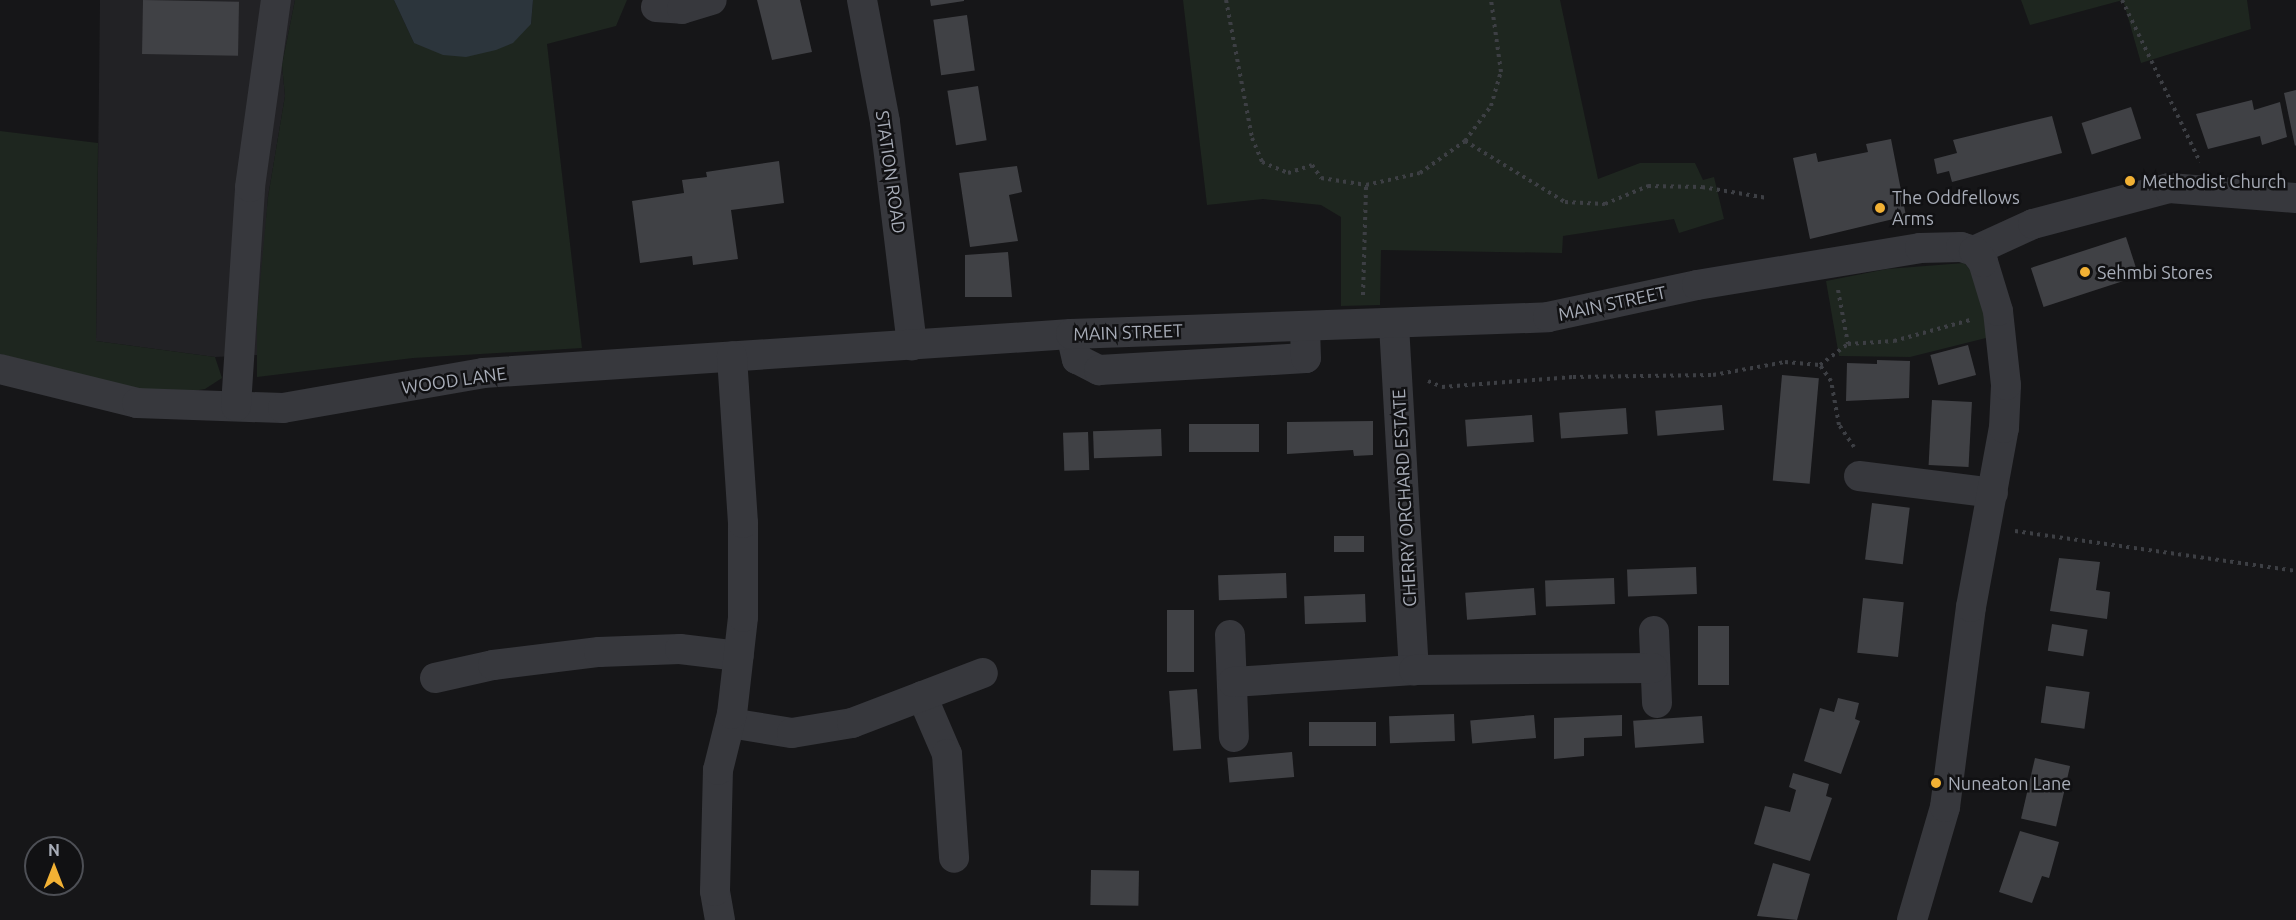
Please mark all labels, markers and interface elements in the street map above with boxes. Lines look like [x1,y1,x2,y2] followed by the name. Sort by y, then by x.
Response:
[872,109,910,235] street label: STATION ROAD
[2142,170,2286,192] place label: Methodist Church
[2123,174,2137,188] marker: Methodist Church
[1892,187,2020,230] place label: The Oddfellows Arms
[1873,201,1887,215] marker: The Oddfellows Arms
[2097,261,2213,283] place label: Sehmbi Stores
[2078,265,2092,279] marker: Sehmbi Stores
[1556,281,1668,325] street label: MAIN STREET
[1073,319,1183,345] street label: MAIN STREET
[400,362,508,398] street label: WOOD LANE
[1388,388,1420,608] street label: CHERRY ORCHARD ESTATE
[1948,772,2071,794] place label: Nuneaton Lane
[1929,776,1943,790] marker: Nuneaton Lane
[24,836,84,896] north arrow
[48,841,60,859] text: N

